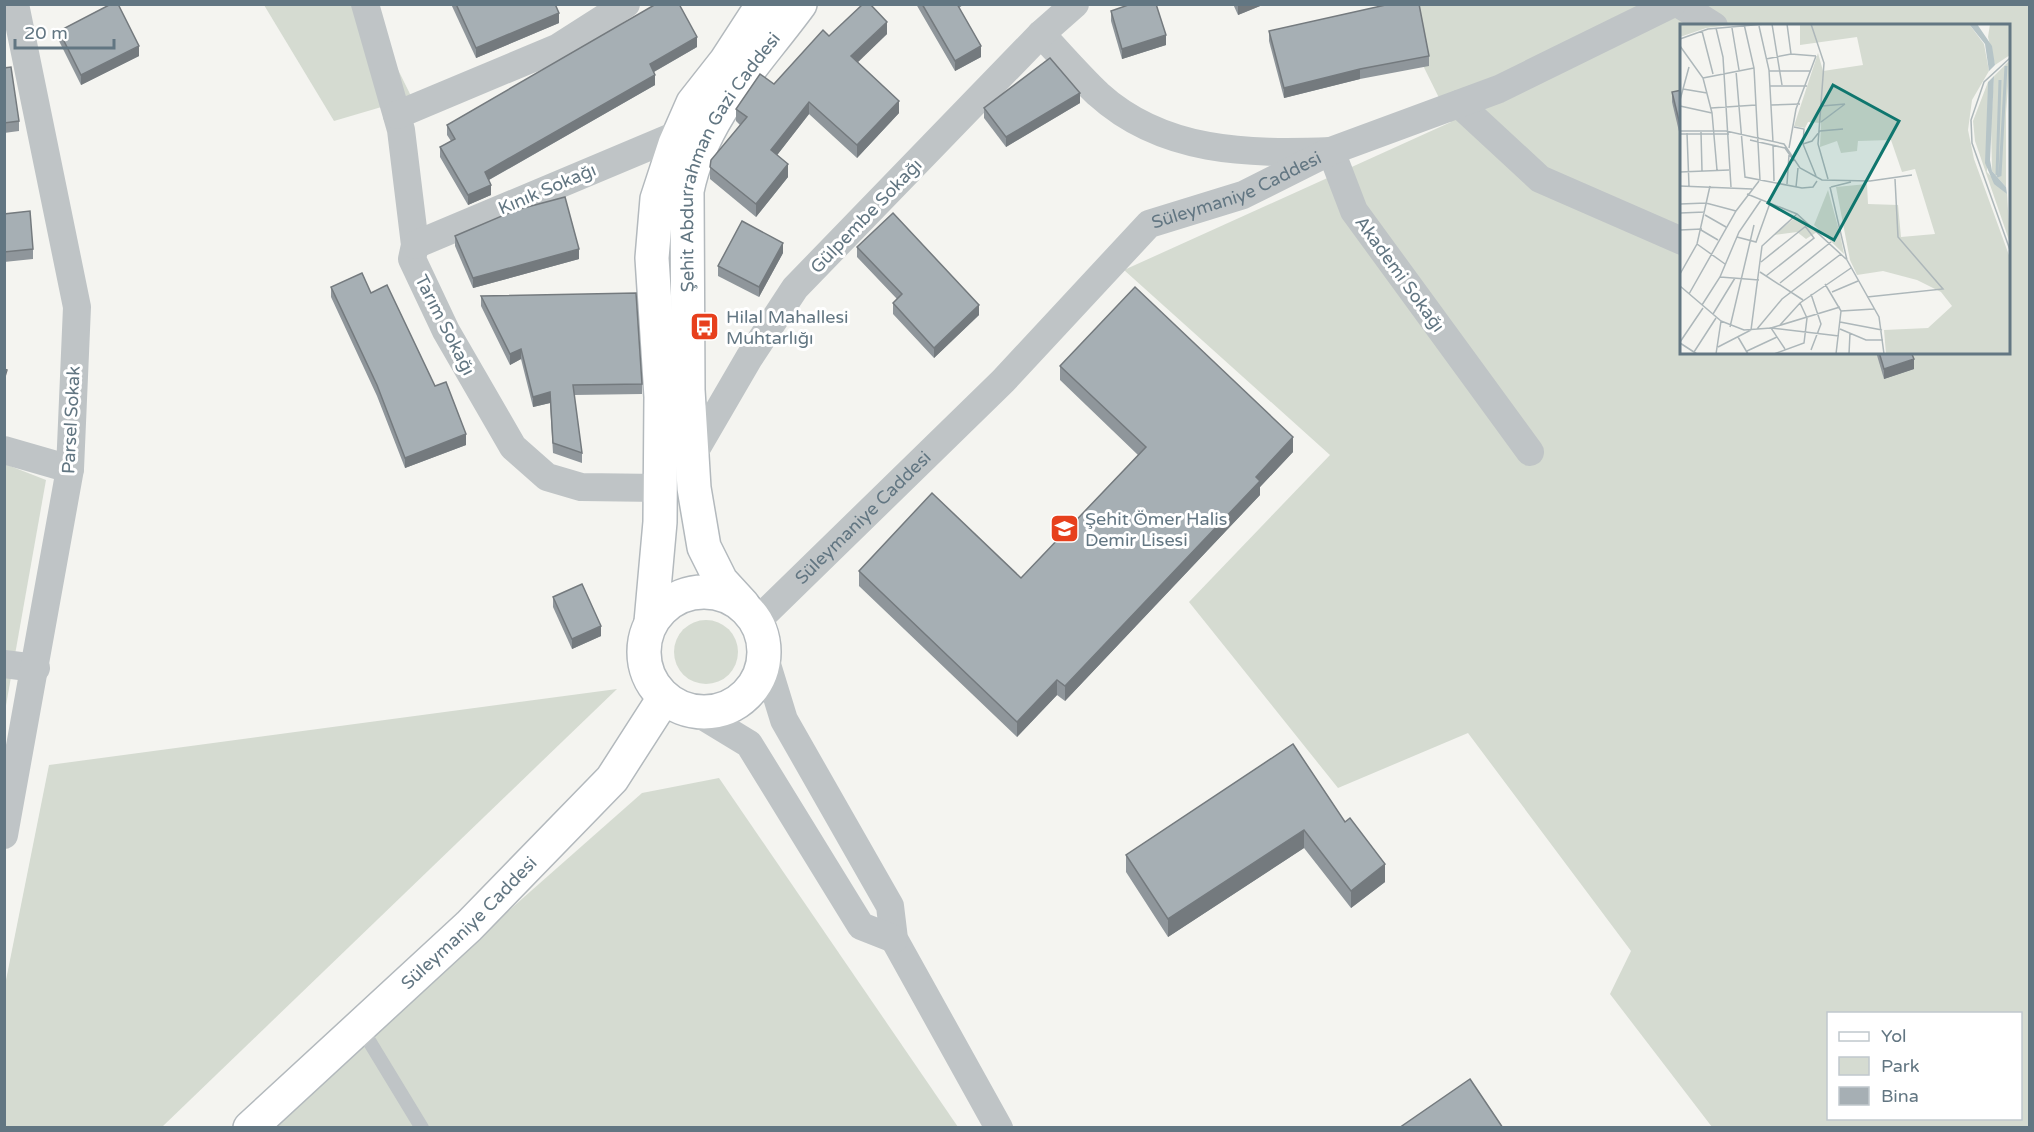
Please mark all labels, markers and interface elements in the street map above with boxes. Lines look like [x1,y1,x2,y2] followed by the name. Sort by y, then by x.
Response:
[15,12,114,50] scale bar
[24,22,68,44] text: 20 m
[1680,24,2010,354] inset map
[676,28,785,292] street label: Şehit Abdurrahman Gazi Caddesi
[1149,147,1325,234] street label: Süleymaniye Caddesi
[806,154,926,278] street label: Gülpembe Sokağı
[495,159,599,219] street label: Kınık Sokağı
[1351,212,1449,336] street label: Akademi Sokağı
[410,271,480,379] street label: Tarım Sokağı
[726,306,849,349] place label: Hilal Mahallesi Muhtarlığı
[689,311,721,343] bus stop icon: Hilal Mahallesi Muhtarlığı
[57,365,85,475] street label: Parsel Sokak
[790,446,936,589] street label: Süleymaniye Caddesi
[1085,508,1227,551] place label: Şehit Ömer Halis Demir Lisesi
[1048,513,1080,545] school or university icon: Şehit Ömer Halis Demir Lisesi
[396,852,542,994] street label: Süleymaniye Caddesi
[1827,1012,2022,1120] legend
[1881,1025,1907,1047] text: Yol
[1881,1055,1920,1077] text: Park
[1881,1085,1919,1107] text: Bina

